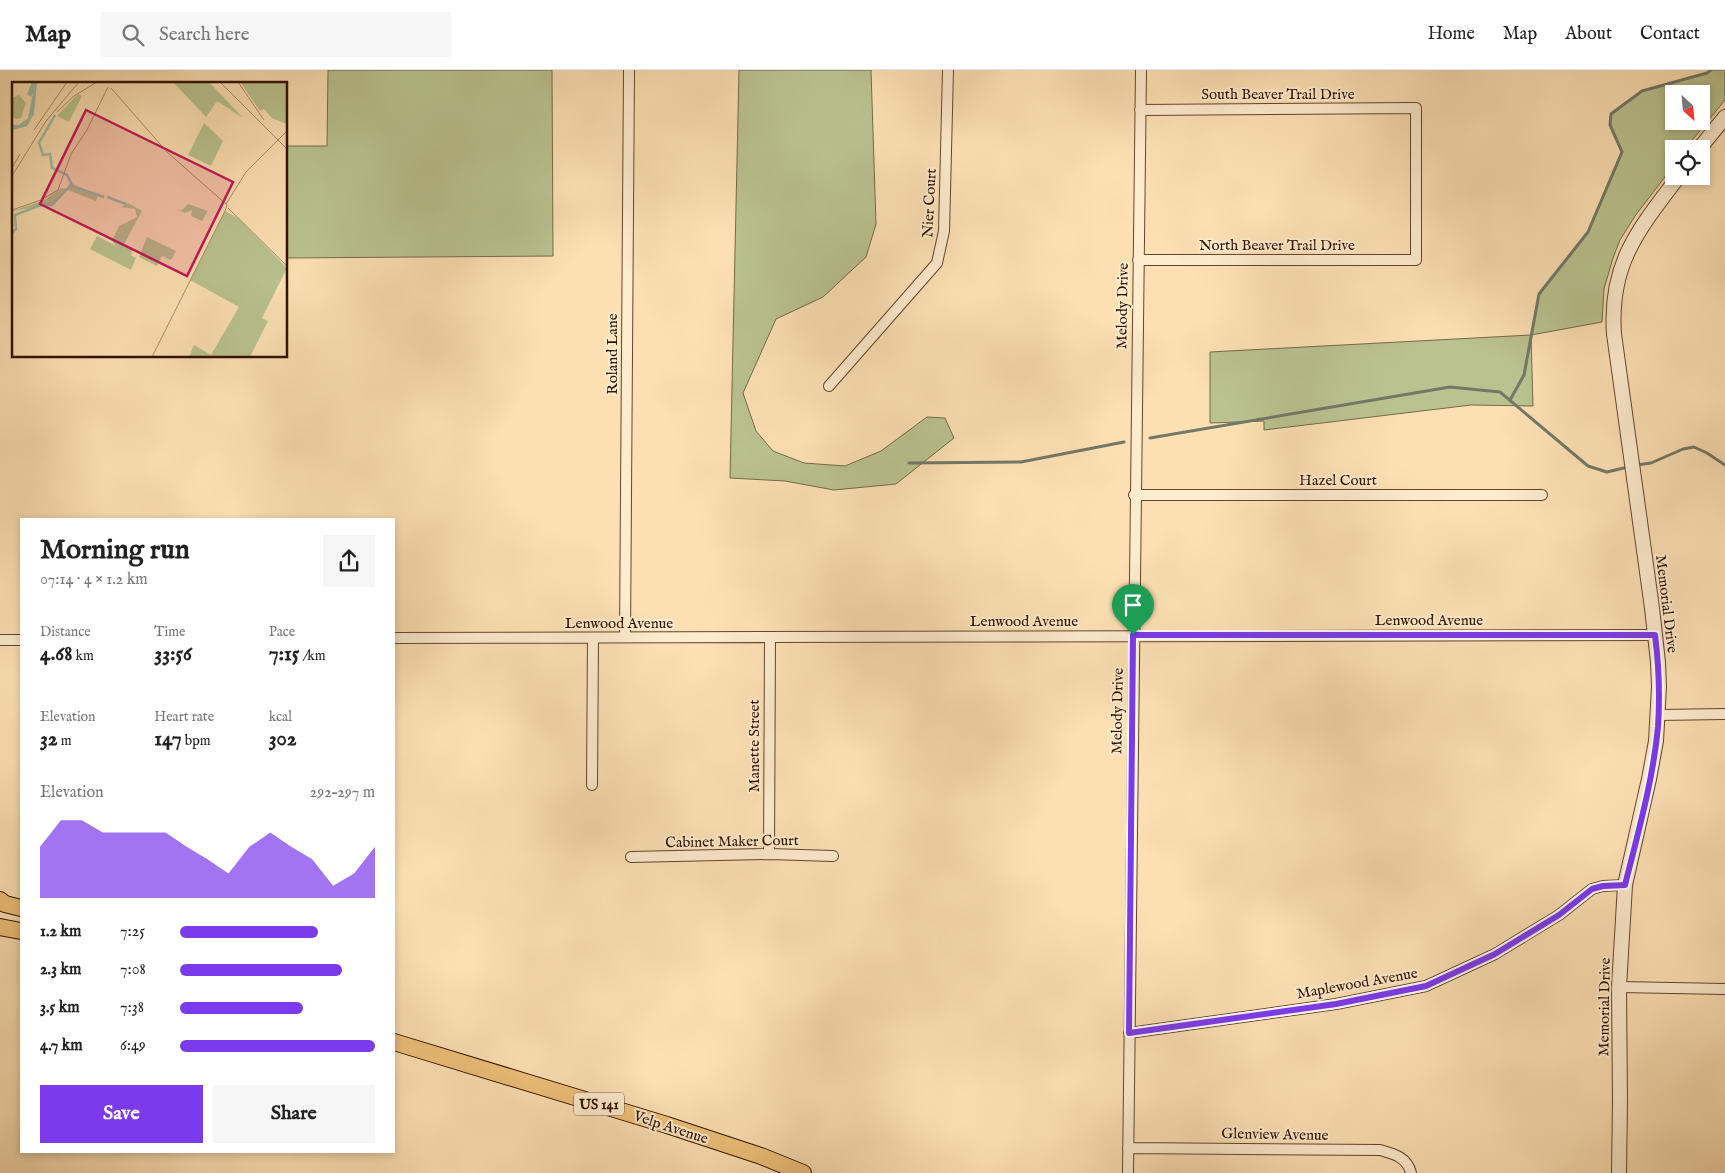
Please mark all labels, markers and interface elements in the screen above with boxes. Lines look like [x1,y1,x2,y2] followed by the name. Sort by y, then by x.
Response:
[101,12,451,57] search box
[25,19,71,50] text: Map
[119,21,147,49] icon: search
[159,23,250,47] text: Search here
[1428,23,1475,46] text: Home
[1503,23,1537,46] text: Map
[1565,23,1612,46] text: About
[1640,23,1700,46] text: Contact
[12,82,288,358] inset map
[1201,85,1355,104] street label: South Beaver Trail Drive
[1665,85,1710,130] north arrow
[1665,85,1710,185] map controls
[1665,140,1710,185] button: locate
[918,168,941,238] street label: Nier Court
[1199,236,1355,255] street label: North Beaver Trail Drive
[1112,262,1133,349] street label: Melody Drive
[603,313,622,395] street label: Roland Lane
[1299,471,1377,490] street label: Hazel Court
[40,533,190,568] text: Morning run
[323,535,375,587] button: share
[1651,554,1682,654] street label: Memorial Drive
[40,570,148,590] text: 07:14 · 4 × 1.2 km
[1112,584,1154,635] pin
[1119,591,1147,619] icon: arrive
[1375,611,1483,630] street label: Lenwood Avenue
[970,612,1078,631] street label: Lenwood Avenue
[565,614,673,633] street label: Lenwood Avenue
[40,623,91,641] text: Distance
[154,623,185,641] text: Time
[269,623,295,641] text: Pace
[40,641,72,668] text: 4.68
[154,641,192,668] text: 33:56
[269,641,299,668] text: 7:15
[72,647,94,665] text: km
[299,647,326,665] text: /km
[1107,667,1128,754] street label: Melody Drive
[745,699,764,793] street label: Manette Street
[40,708,96,726] text: Elevation
[154,708,214,726] text: Heart rate
[269,708,292,726] text: kcal
[40,726,58,753] text: 32
[154,726,182,753] text: 147
[269,726,297,753] text: 302
[58,732,72,750] text: m
[182,732,211,750] text: bpm
[40,783,103,803] text: Elevation
[310,783,375,803] text: 292–297 m
[665,831,799,852] street label: Cabinet Maker Court
[40,922,81,942] text: 1.2 km
[120,922,145,942] text: 7:25
[1594,957,1615,1057] street label: Memorial Drive
[40,960,81,980] text: 2.3 km
[120,960,146,980] text: 7:08
[1295,963,1419,1003] street label: Maplewood Avenue
[40,998,80,1018] text: 3.5 km
[120,998,144,1018] text: 7:38
[40,1036,83,1056] text: 4.7 km
[120,1036,146,1056] text: 6:49
[40,1085,203,1143] button: Save
[213,1085,375,1143] button: Share
[574,1092,624,1116] road number: US 141
[630,1106,711,1148] street label: Velp Avenue
[1221,1124,1329,1145] street label: Glenview Avenue

